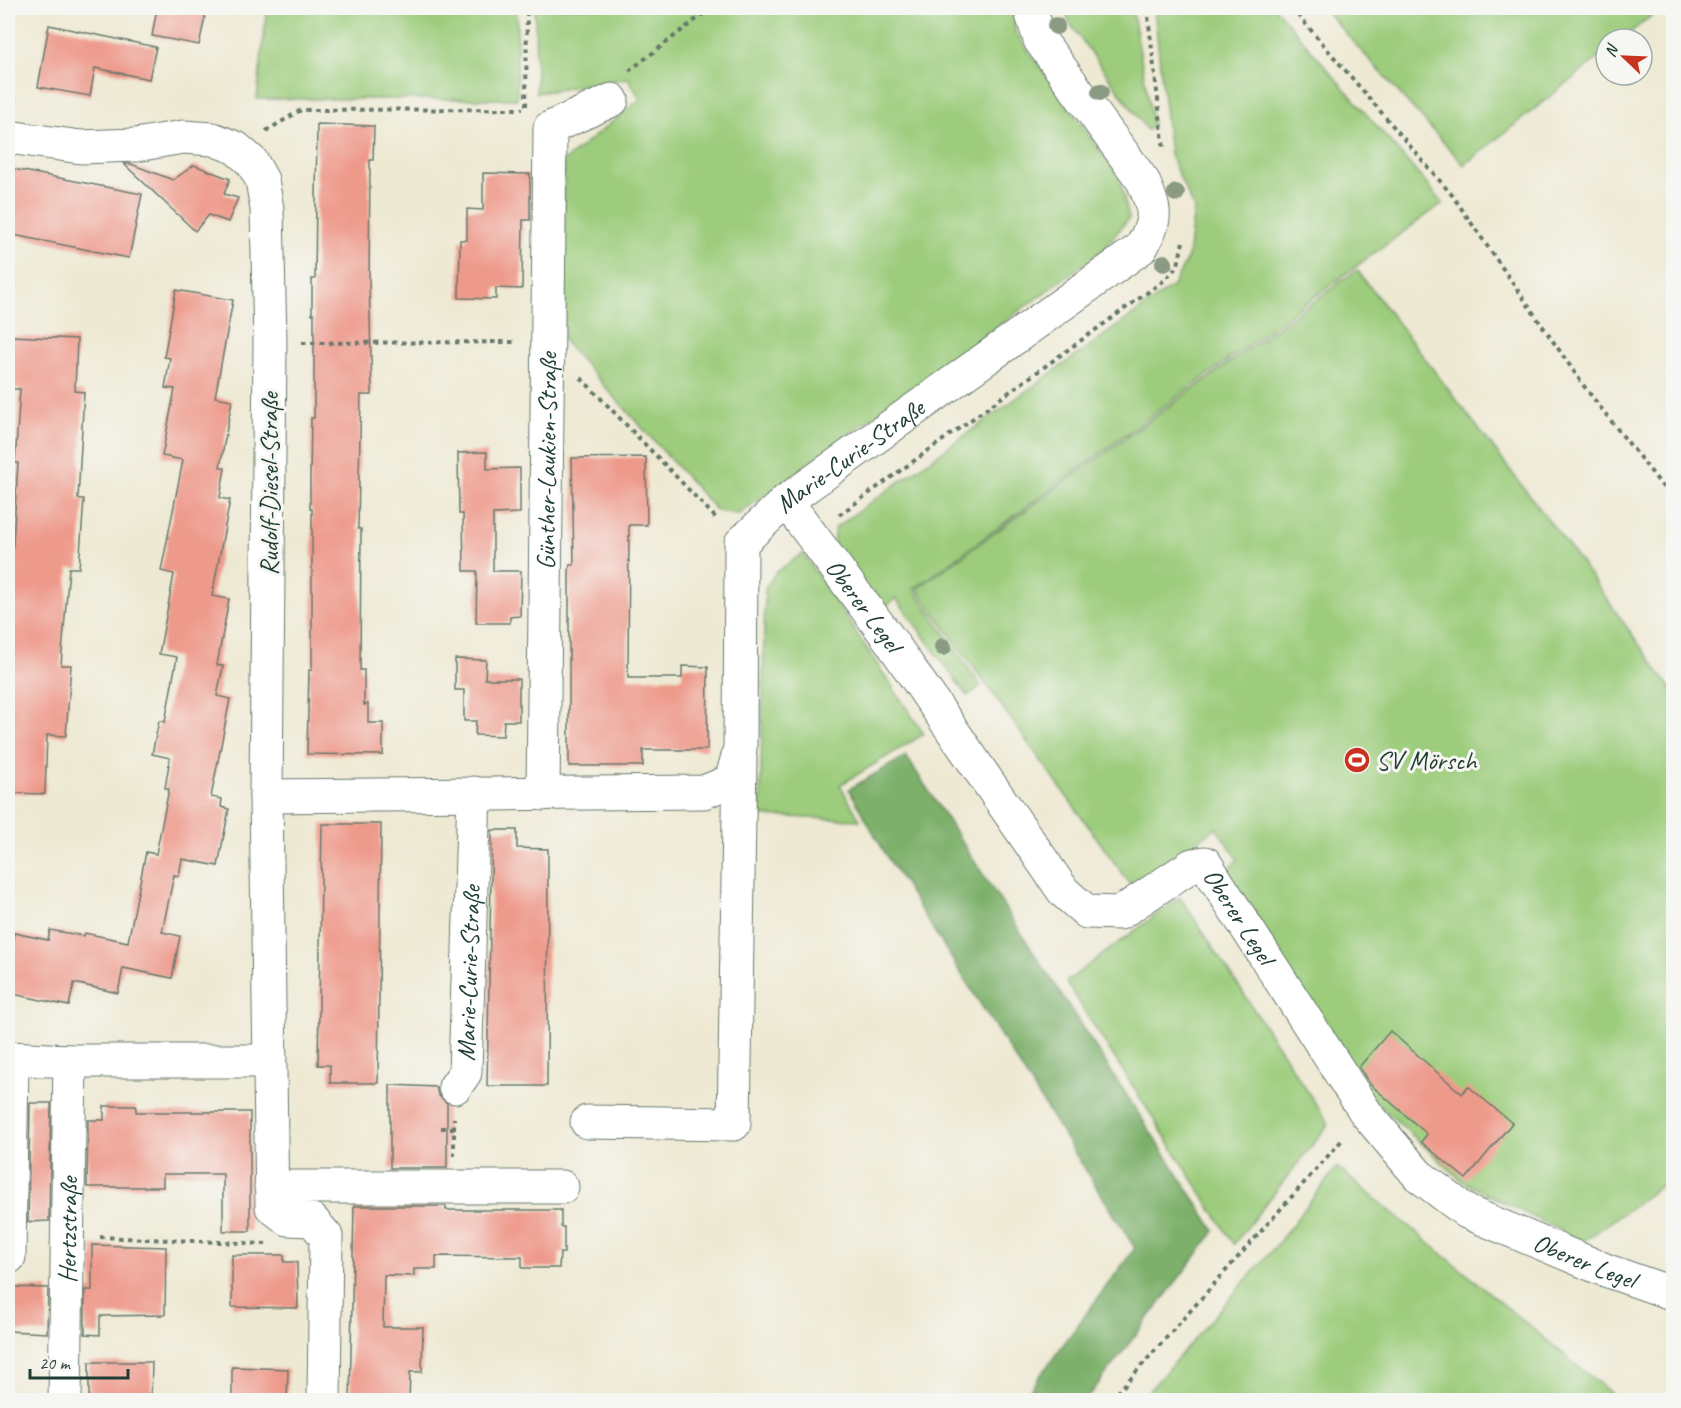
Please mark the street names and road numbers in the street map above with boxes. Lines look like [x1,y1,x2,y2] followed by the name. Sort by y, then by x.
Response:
[529,350,565,570] street label: Günther-Laukien-Straße
[253,390,286,575] street label: Rudolf-Diesel-Straße
[768,390,933,520] street label: Marie-Curie-Straße
[818,552,912,662] street label: Oberer Legel
[1196,862,1284,974] street label: Oberer Legel
[449,883,488,1061] street label: Marie-Curie-Straße
[51,1174,85,1283] street label: Hertzstraße
[1528,1226,1644,1298] street label: Oberer Legel

